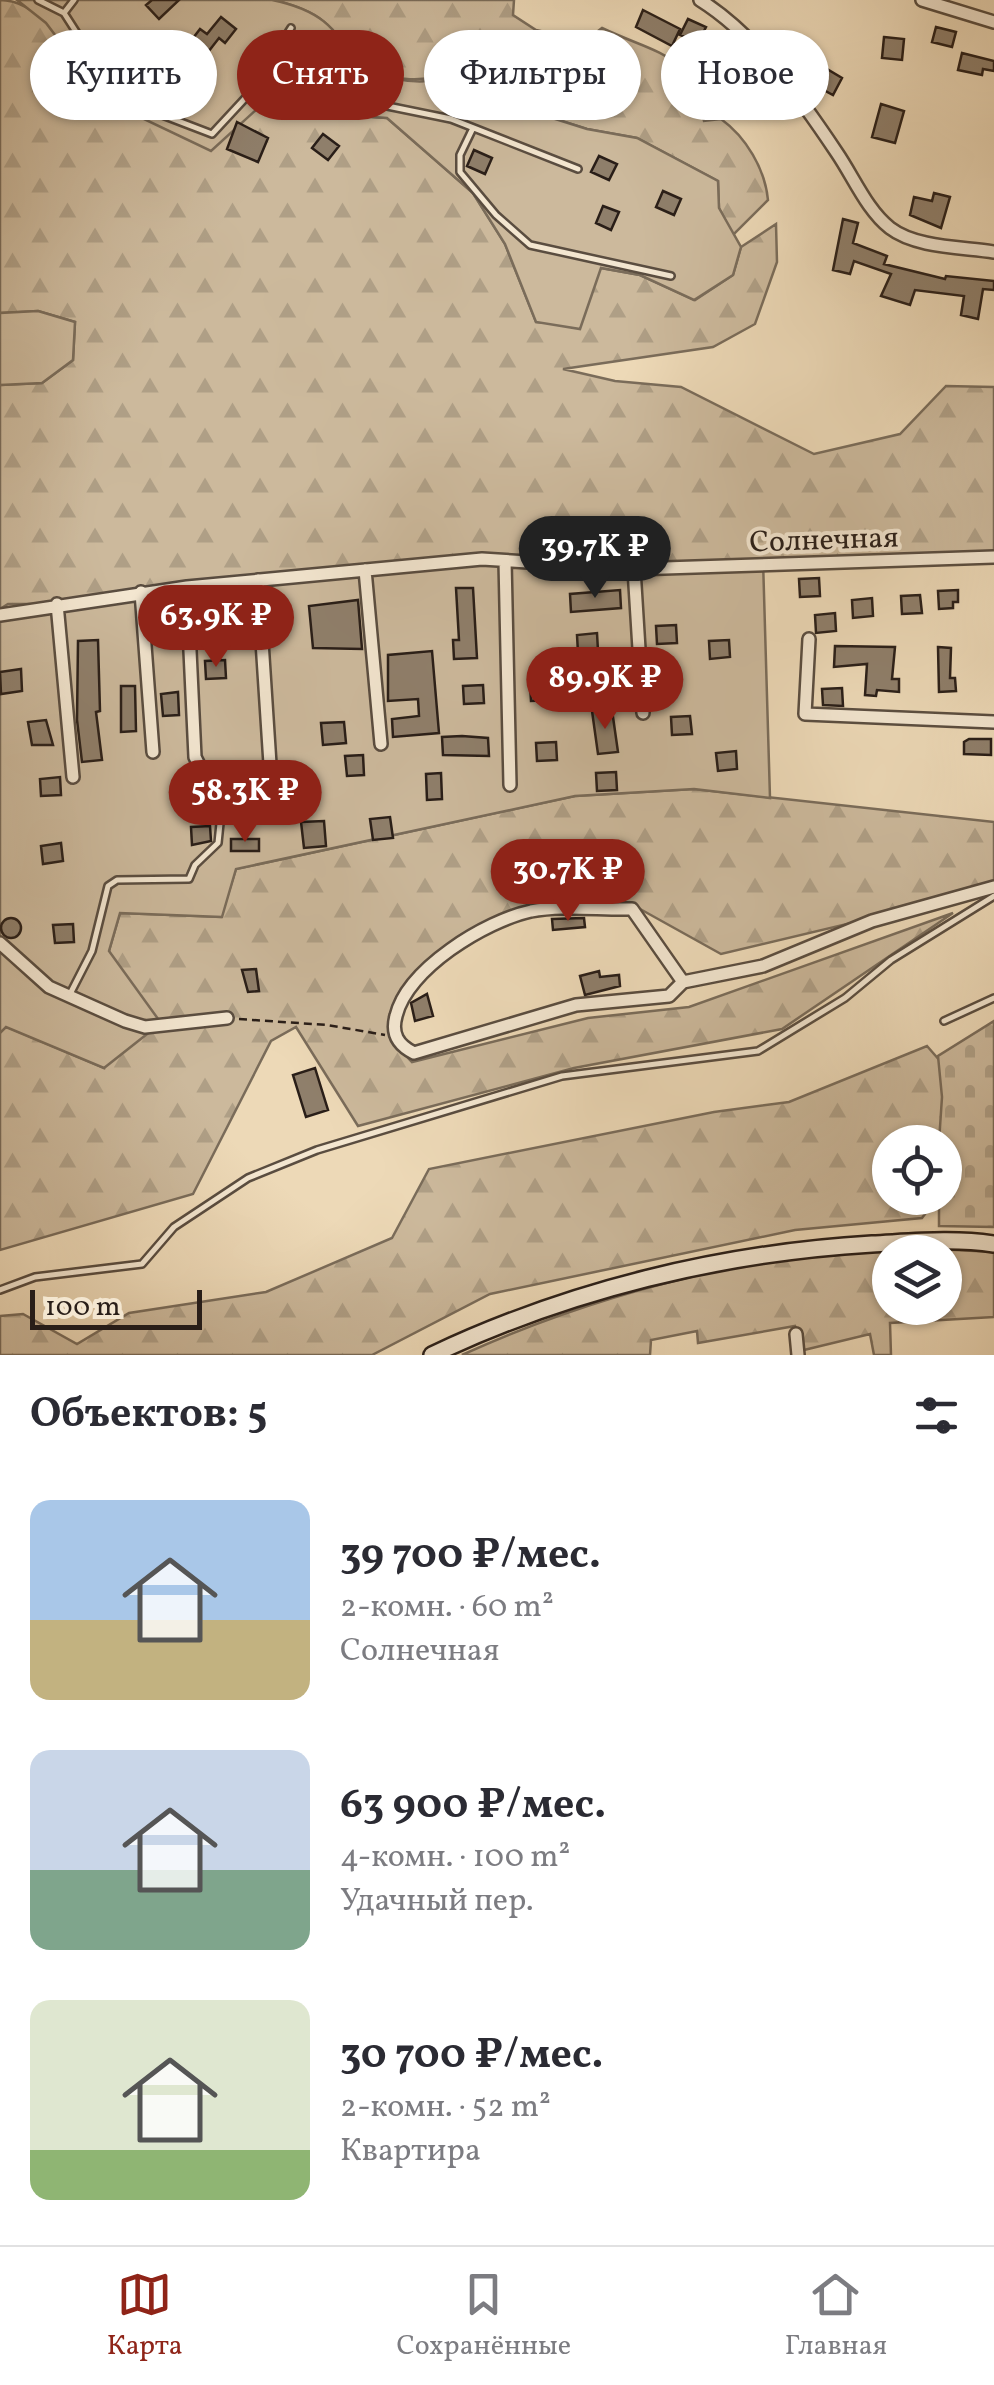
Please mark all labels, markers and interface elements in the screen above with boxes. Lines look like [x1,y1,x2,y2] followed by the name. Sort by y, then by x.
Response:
[30,30,217,120] chip: Купить
[237,30,404,120] chip: Снять
[424,30,641,120] chip: Фильтры
[661,30,829,120] chip: Новое
[503,516,687,601] pin: 39.7K ₽
[749,517,899,565] street label: Солнечная
[541,526,649,570] text: 39.7K ₽
[124,585,308,670] pin: 63.9K ₽
[160,595,272,639] text: 63.9K ₽
[513,647,697,732] pin: 89.9K ₽
[548,657,662,701] text: 89.9K ₽
[153,760,337,845] pin: 58.3K ₽
[191,770,299,814] text: 58.3K ₽
[476,839,660,924] pin: 30.7K ₽
[513,849,623,893] text: 30.7K ₽
[872,1125,962,1325] map controls
[872,1125,962,1215] button: locate
[872,1235,962,1325] button: layers
[30,1285,202,1330] scale bar
[45,1288,120,1327] text: 100 m
[30,1386,267,1445] text: Объектов: 5
[909,1388,964,1443] icon: filters
[340,1527,601,1586] text: 39 700 ₽/мес.
[110,1540,230,1660] icon: home
[340,1586,554,1630] text: 2-комн. · 60 m²
[340,1630,499,1674] text: Солнечная
[340,1777,606,1836] text: 63 900 ₽/мес.
[110,1790,230,1910] icon: home
[340,1836,570,1880] text: 4-комн. · 100 m²
[340,1880,534,1924] text: Удачный пер.
[340,2027,604,2086] text: 30 700 ₽/мес.
[110,2040,230,2160] icon: home
[340,2086,551,2130] text: 2-комн. · 52 m²
[340,2130,481,2174] text: Квартира
[107,2267,183,2366] tab: Карта
[396,2267,571,2366] tab: Сохранённые
[785,2267,887,2366] tab: Главная

